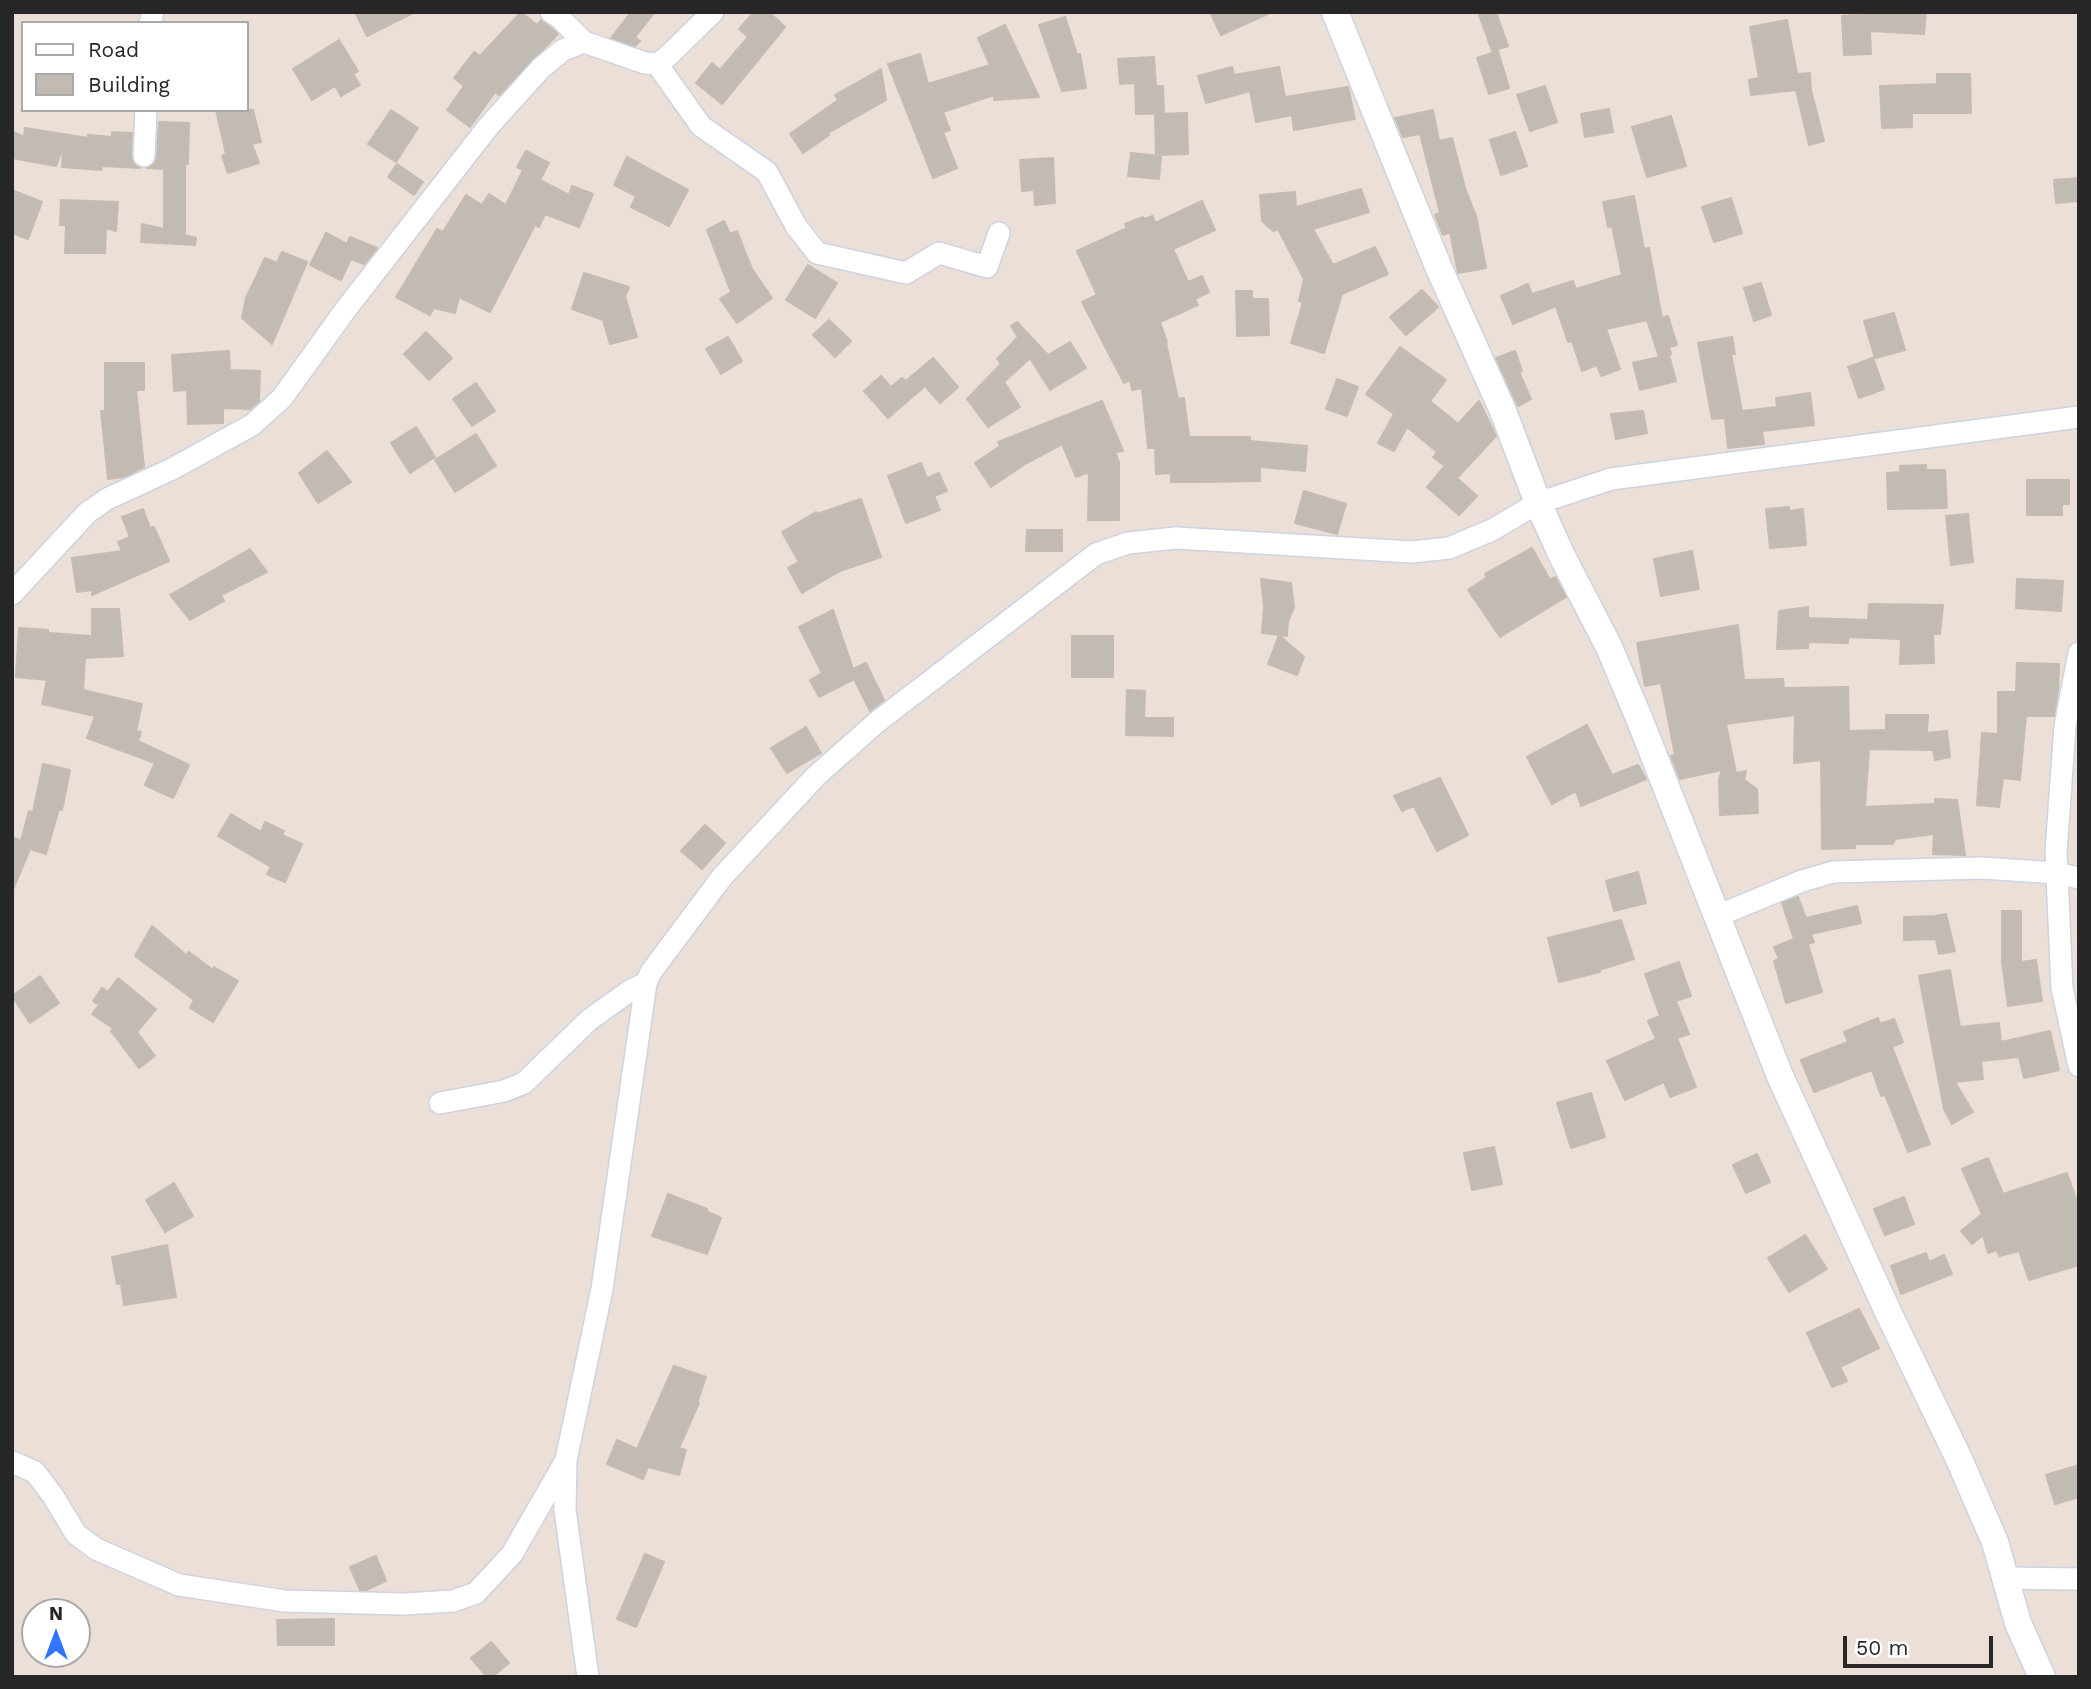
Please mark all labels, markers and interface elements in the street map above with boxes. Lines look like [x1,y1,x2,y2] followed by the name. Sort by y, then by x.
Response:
[21,21,248,112] legend
[88,37,139,62] text: Road
[88,72,170,97] text: Building
[21,1598,91,1668] north arrow
[49,1602,63,1625] text: N
[1846,1622,1996,1666] scale bar
[1856,1635,1908,1660] text: 50 m

